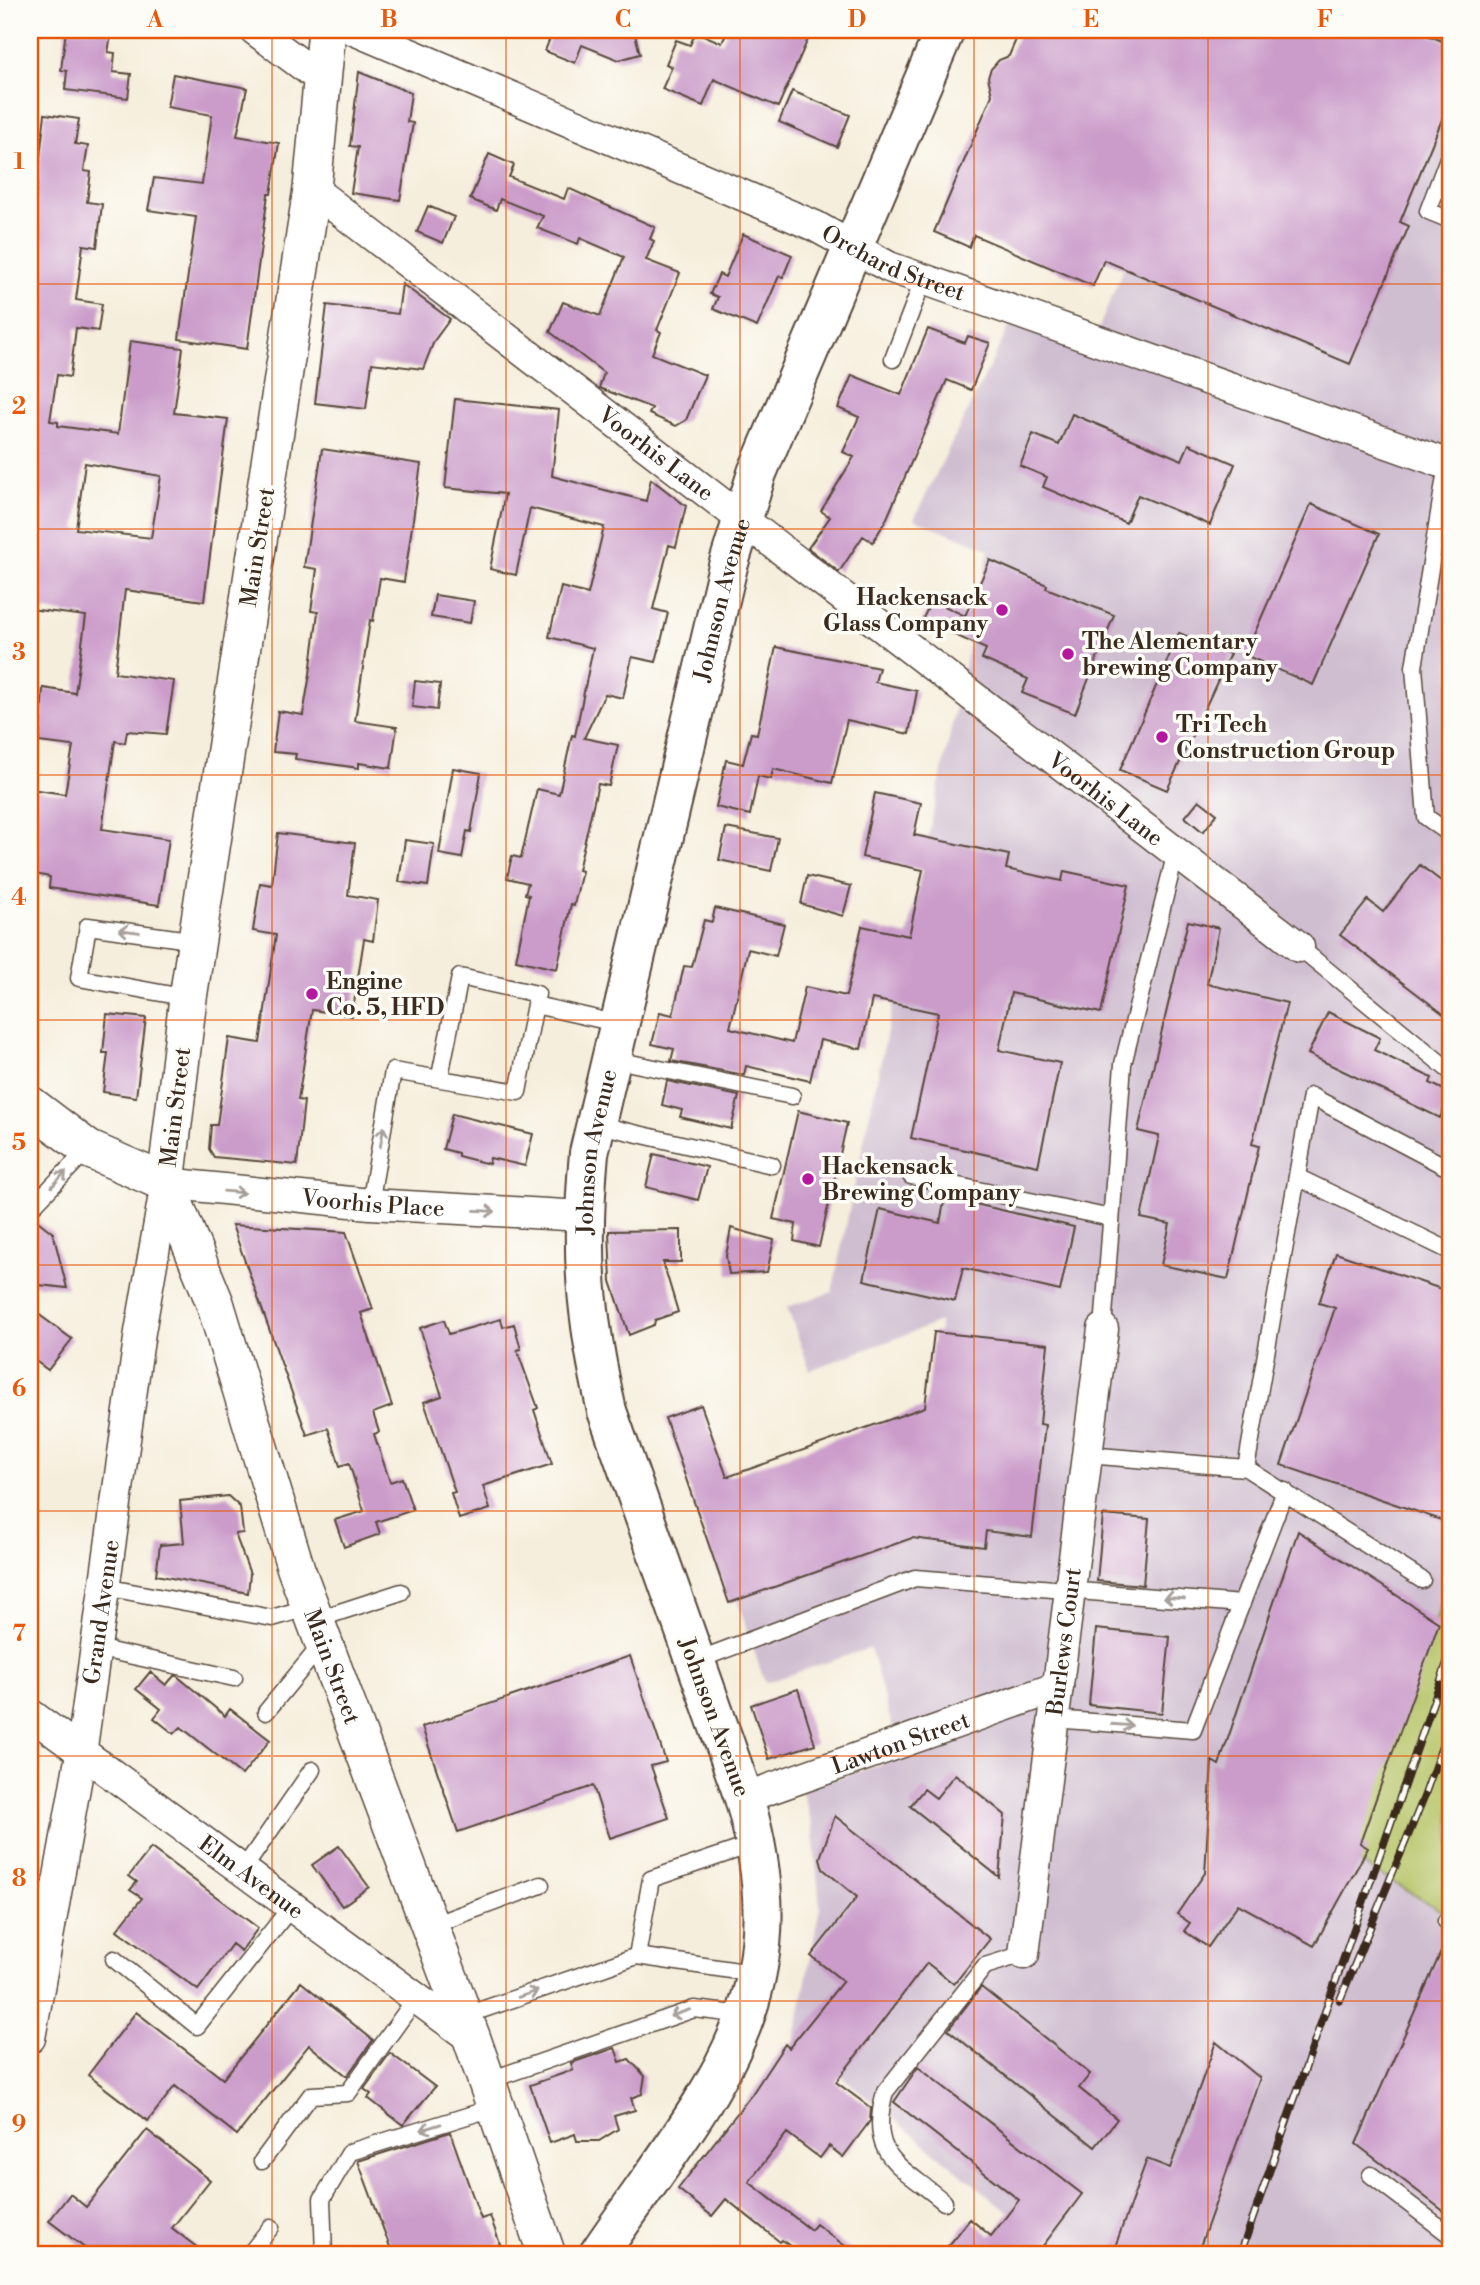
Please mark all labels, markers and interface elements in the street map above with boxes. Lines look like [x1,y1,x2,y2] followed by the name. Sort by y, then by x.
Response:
[146,6,164,34] text: A
[380,6,398,34] text: B
[615,6,631,34] text: C
[848,6,866,34] text: D
[1083,6,1099,34] text: E
[1317,6,1333,34] text: F
[13,148,25,176] text: 1
[816,219,969,308] street label: Orchard Street
[12,393,26,421] text: 2
[591,400,719,507] street label: Voorhis Lane
[235,485,281,609] street label: Main Street
[688,515,757,685] street label: Johnson Avenue
[823,584,989,638] place label: Hackensack Glass Company
[994,602,1010,618] marker: Hackensack Glass Company
[1082,628,1278,682] place label: The Alementary brewing Company
[12,639,26,667] text: 3
[1060,646,1076,662] marker: The Alementary brewing Company
[1176,711,1395,765] place label: Tri Tech Construction Group
[1154,729,1170,745] marker: Tri Tech Construction Group
[1041,746,1169,853] street label: Voorhis Lane
[11,884,27,912] text: 4
[119,925,141,938] one-way arrow
[326,968,444,1022] place label: Engine Co. 5, HFD
[304,986,320,1002] marker: Engine Co. 5, HFD
[155,1046,197,1169] street label: Main Street
[572,1066,623,1236] street label: Johnson Avenue
[376,1126,389,1149] one-way arrow
[12,1129,26,1157] text: 5
[822,1153,1021,1207] place label: Hackensack Brewing Company
[51,1171,68,1188] one-way arrow
[800,1171,816,1187] marker: Hackensack Brewing Company
[299,1184,445,1223] street label: Voorhis Place
[222,1186,245,1199] one-way arrow
[473,1204,496,1217] one-way arrow
[12,1375,26,1403] text: 6
[78,1538,126,1686] street label: Grand Avenue
[1041,1566,1088,1718] street label: Burlews Court
[1163,1591,1185,1604] one-way arrow
[297,1605,366,1728] street label: Main Street
[12,1620,26,1648] text: 7
[672,1633,756,1801] street label: Johnson Avenue
[828,1706,974,1781] street label: Lawton Street
[1110,1719,1133,1732] one-way arrow
[193,1830,309,1926] street label: Elm Avenue
[12,1865,26,1893] text: 8
[517,1987,539,1999] one-way arrow
[670,2008,692,2021] one-way arrow
[12,2111,26,2139] text: 9
[420,2121,442,2134] one-way arrow

